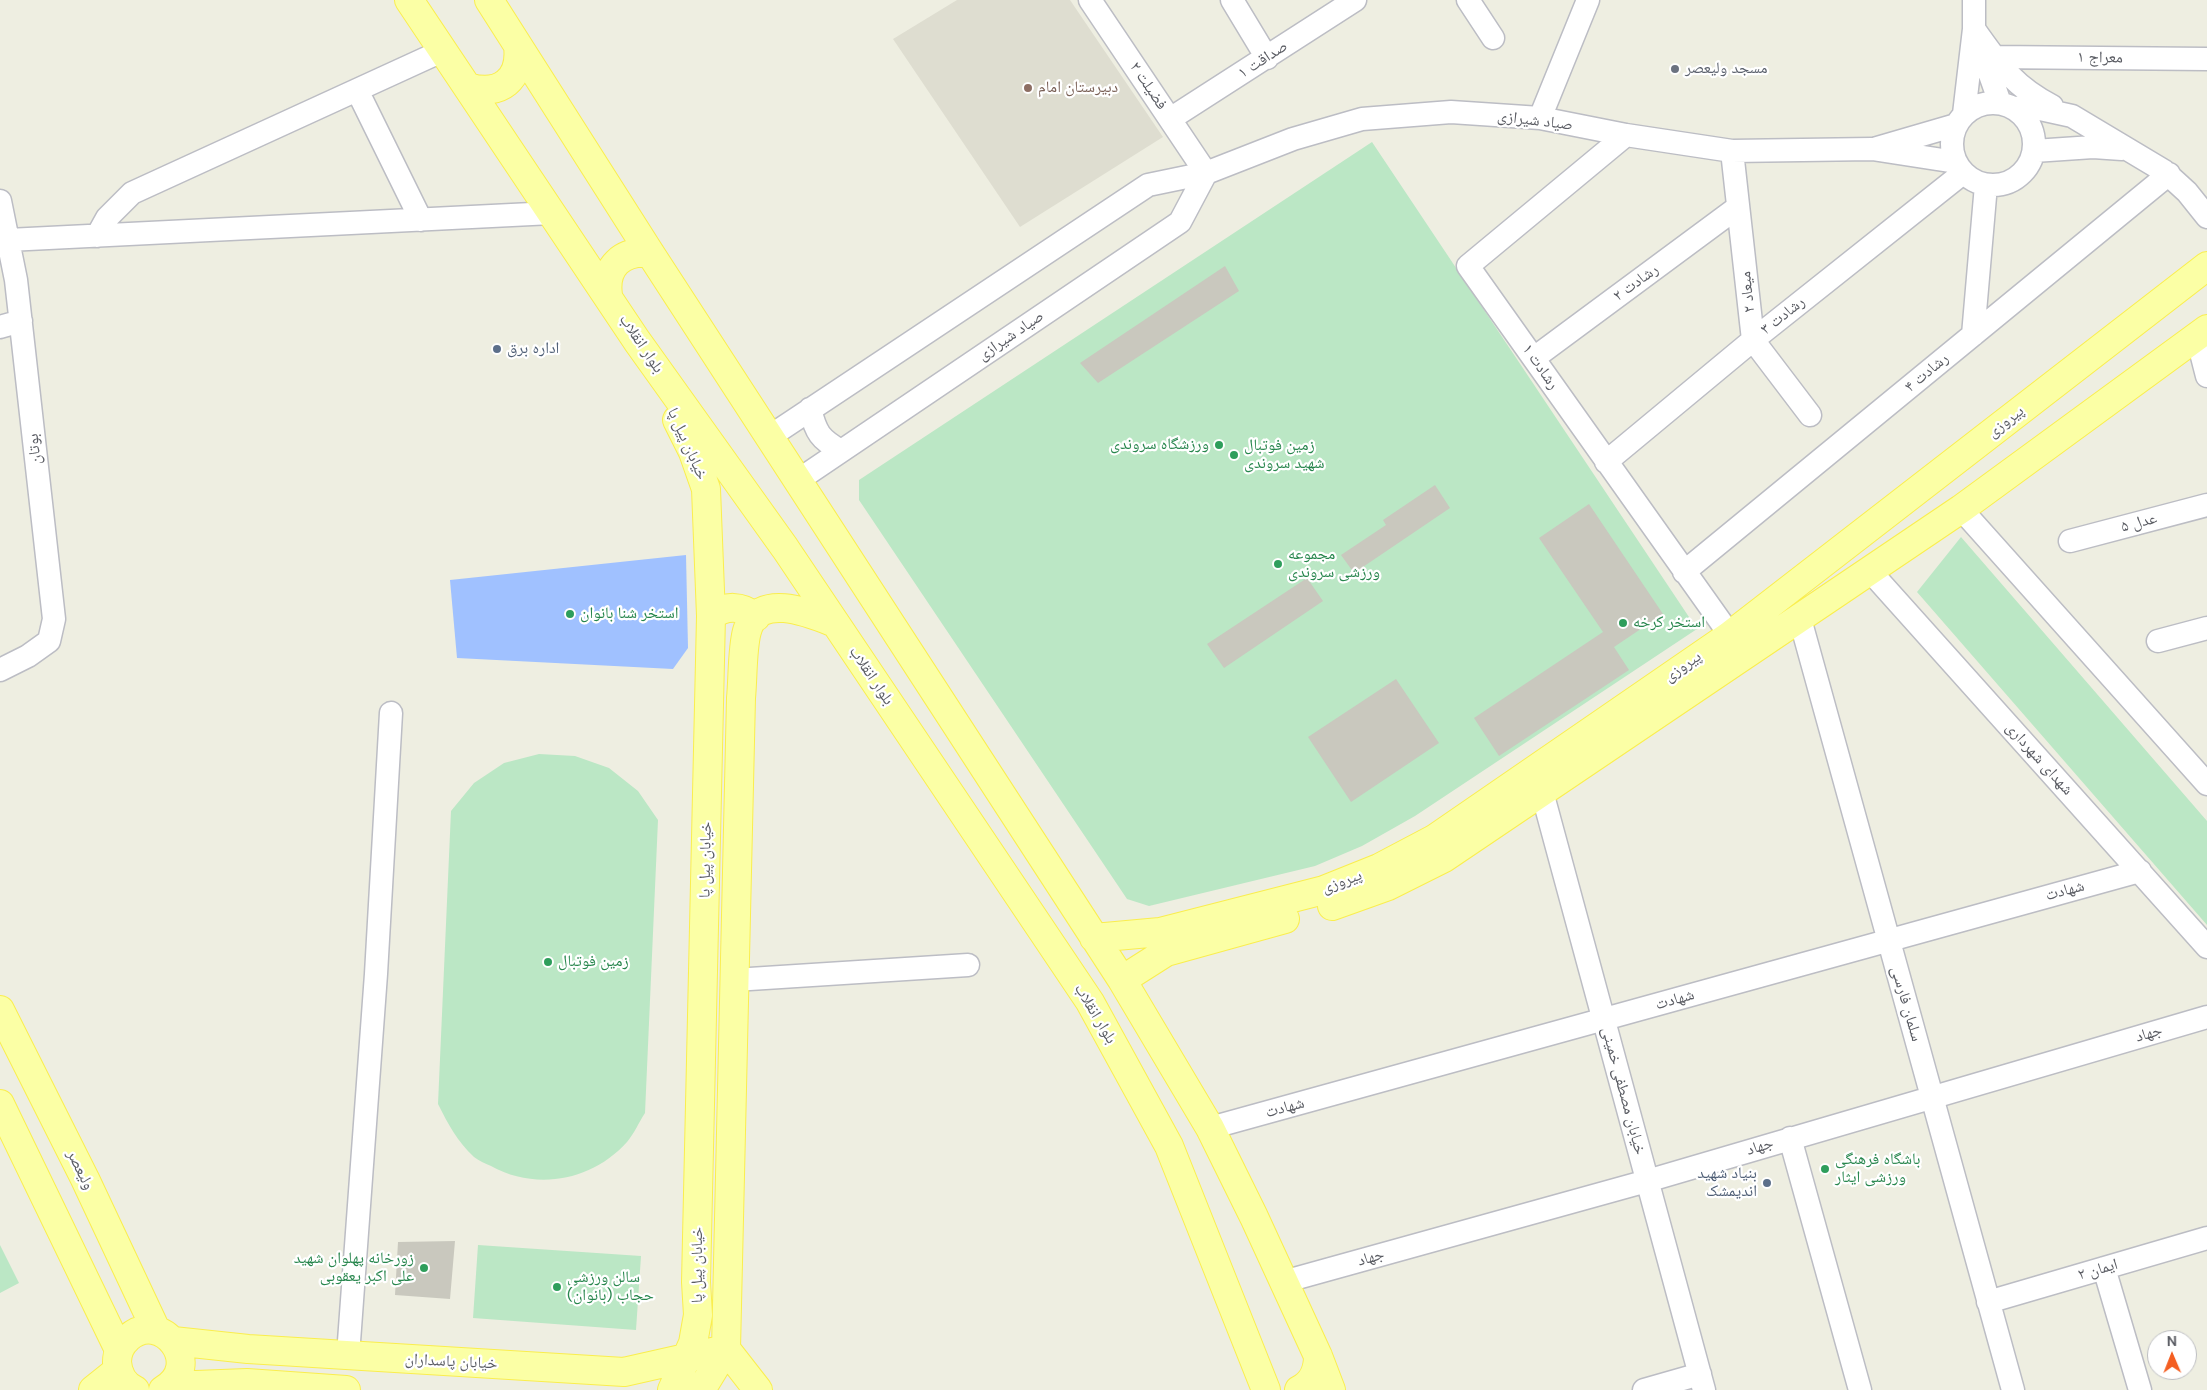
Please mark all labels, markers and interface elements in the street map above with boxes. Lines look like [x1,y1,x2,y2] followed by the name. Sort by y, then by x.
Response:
[1235,37,1291,83] street label: صداقت ۱
[2077,48,2123,68] street label: معراج ۱
[1125,59,1171,113] street label: فضیلت ۲
[1685,59,1768,79] place label: مسجد ولیعصر
[1669,63,1681,75] marker: مسجد ولیعصر
[1038,78,1118,98] place label: دبیرستان امام
[1022,82,1034,94] marker: دبیرستان امام
[1496,107,1574,135] street label: صیاد شیرازی
[1610,260,1662,306] street label: رشادت ۲
[1736,270,1760,314] street label: میعاد ۲
[1757,293,1809,339] street label: رشادت ۳
[974,307,1048,365] street label: صیاد شیرازی
[614,311,668,377] street label: بلوار انقلاب
[507,339,559,359] place label: اداره برق
[1517,341,1563,393] street label: رشادت ۱
[491,343,503,355] marker: اداره برق
[1901,349,1953,397] street label: رشادت ۴
[1984,402,2028,442] street label: پیروزی
[663,405,711,483] street label: خیابان پیل پا
[24,433,46,465] street label: بوتان
[1110,435,1209,455] place label: ورزشگاه سروندی
[1244,436,1325,474] place label: زمین فوتبال شهید سروندی
[1213,439,1225,451] marker: ورزشگاه سروندی
[1228,449,1240,461] marker: زمین فوتبال شهید سروندی
[2119,509,2159,537] street label: عدل ۵
[1288,545,1380,583] place label: مجموعه ورزشی سروندی
[1272,558,1284,570] marker: مجموعه ورزشی سروندی
[580,604,678,624] place label: استخر شنا بانوان
[564,608,576,620] marker: استخر شنا بانوان
[1633,613,1705,633] place label: استخر کرخه
[1617,617,1629,629] marker: استخر کرخه
[844,643,898,709] street label: بلوار انقلاب
[1661,647,1705,687] street label: پیروزی
[2001,718,2077,800] street label: شهدای شهرداری
[696,822,716,898] street label: خیابان پیل پا
[1319,866,1365,898] street label: پیروزی
[2043,877,2087,905] street label: شهادت
[558,952,629,972] place label: زمین فوتبال
[542,956,554,968] marker: زمین فوتبال
[1886,964,1926,1044] street label: سلمان فارسی
[1070,981,1120,1047] street label: بلوار انقلاب
[1653,985,1697,1015] street label: شهادت
[2133,1021,2165,1047] street label: جهاد
[1597,1025,1649,1157] street label: خیابان مصطفی خمینی
[1263,1094,1307,1122] street label: شهادت
[1744,1134,1776,1160] street label: جهاد
[62,1147,98,1193] street label: ولیعصر
[1835,1150,1920,1188] place label: باشگاه فرهنگی ورزشی ایثار
[1819,1163,1831,1175] marker: باشگاه فرهنگی ورزشی ایثار
[1697,1164,1757,1202] place label: بنیاد شهید اندیمشک
[1761,1177,1773,1189] marker: بنیاد شهید اندیمشک
[688,1227,708,1303] street label: خیابان پیل پا
[1355,1245,1387,1271] street label: جهاد
[294,1249,414,1287] place label: زورخانه پهلوان شهید علی اکبر یعقوبی
[2076,1255,2120,1285] street label: ایمان ۲
[418,1262,430,1274] marker: زورخانه پهلوان شهید علی اکبر یعقوبی
[567,1268,654,1306] place label: سالن ورزشی حجاب (بانوان)
[551,1281,563,1293] marker: سالن ورزشی حجاب (بانوان)
[2147,1330,2197,1380] north arrow
[2166,1332,2177,1350] text: N
[404,1350,498,1374] street label: خیابان پاسداران

